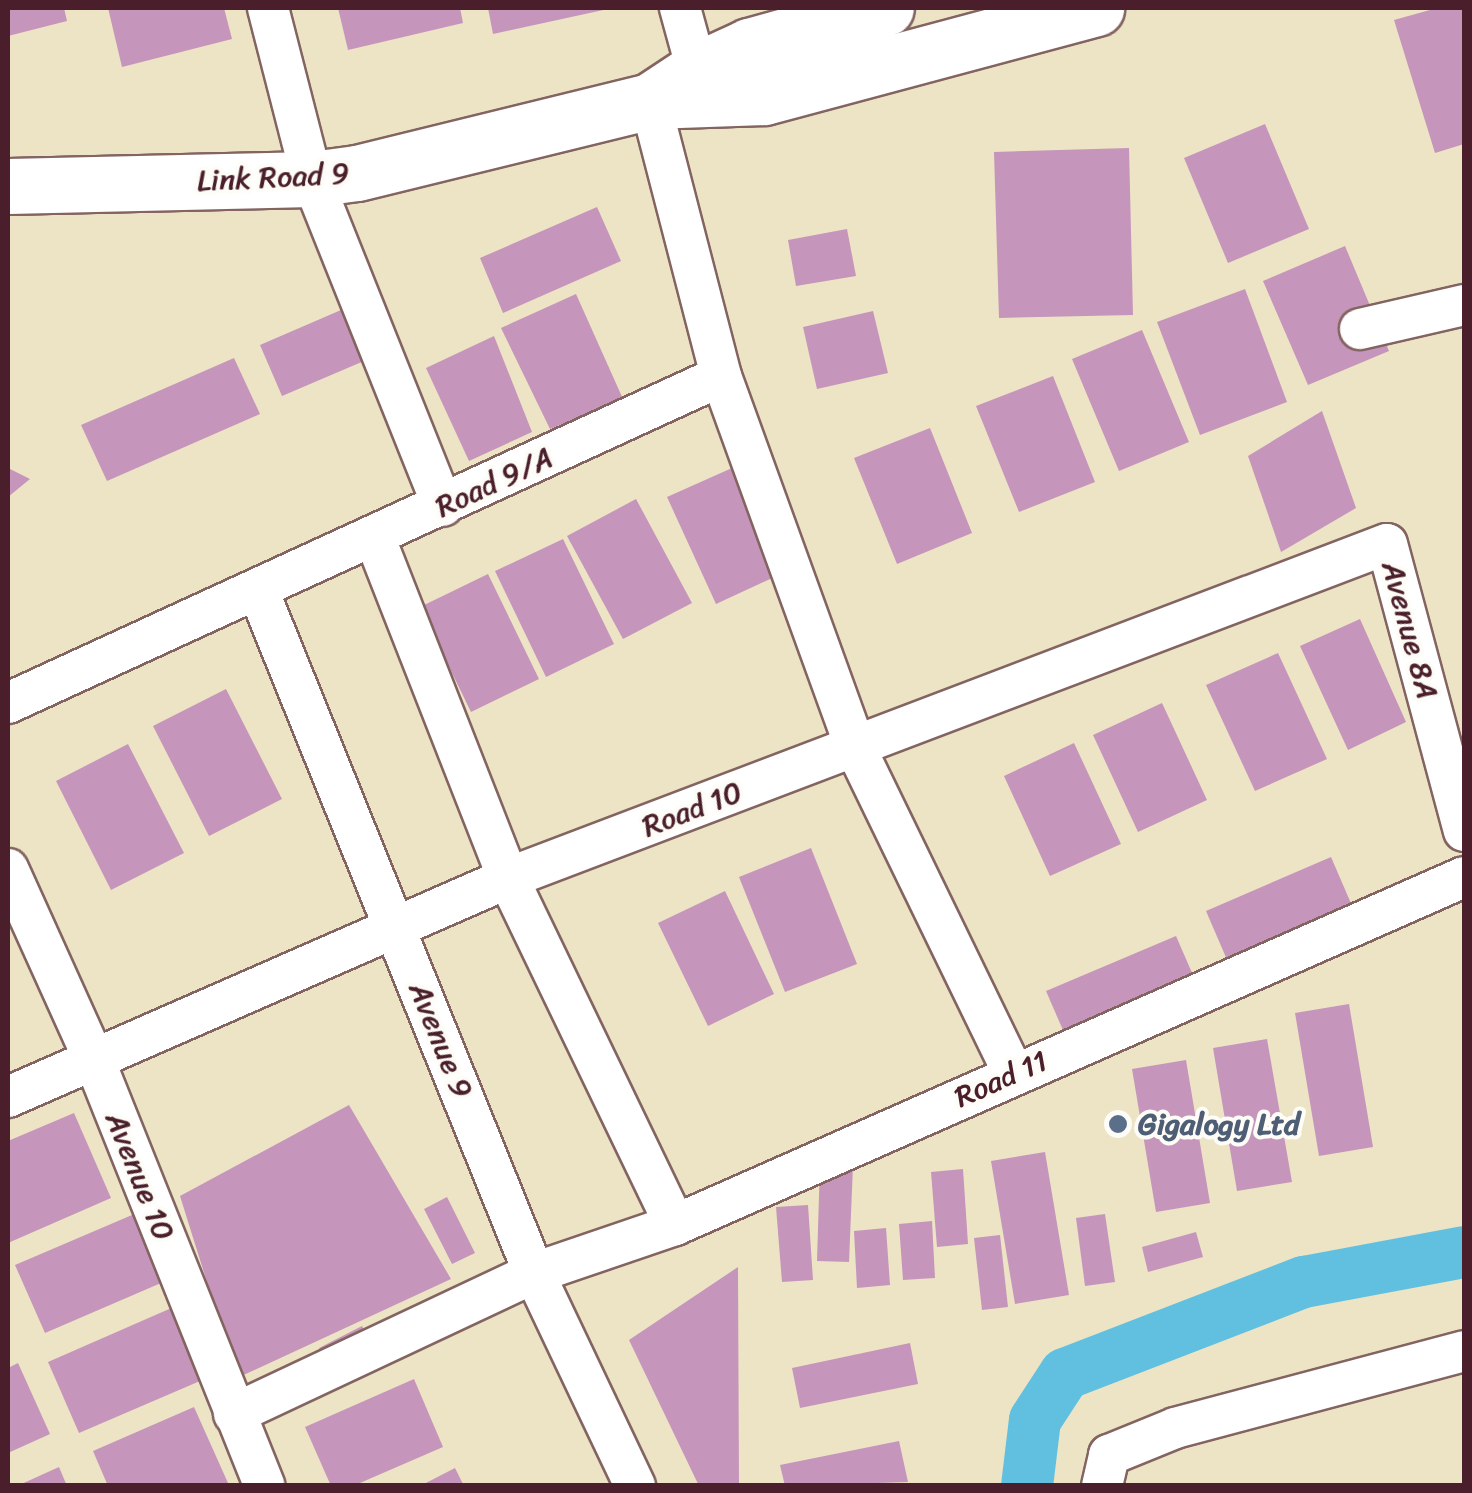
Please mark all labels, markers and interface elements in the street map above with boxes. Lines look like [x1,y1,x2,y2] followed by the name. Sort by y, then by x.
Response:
[196,155,350,199] street label: Link Road 9
[430,439,558,525] street label: Road 9/A
[1374,557,1446,703] street label: Avenue 8A
[637,774,747,844] street label: Road 10
[401,977,481,1103] street label: Avenue 9
[949,1043,1053,1115] street label: Road 11
[98,1106,182,1246] street label: Avenue 10
[1138,1106,1300,1142] place label: Gigalogy Ltd
[1107,1113,1129,1135] marker: Gigalogy Ltd

